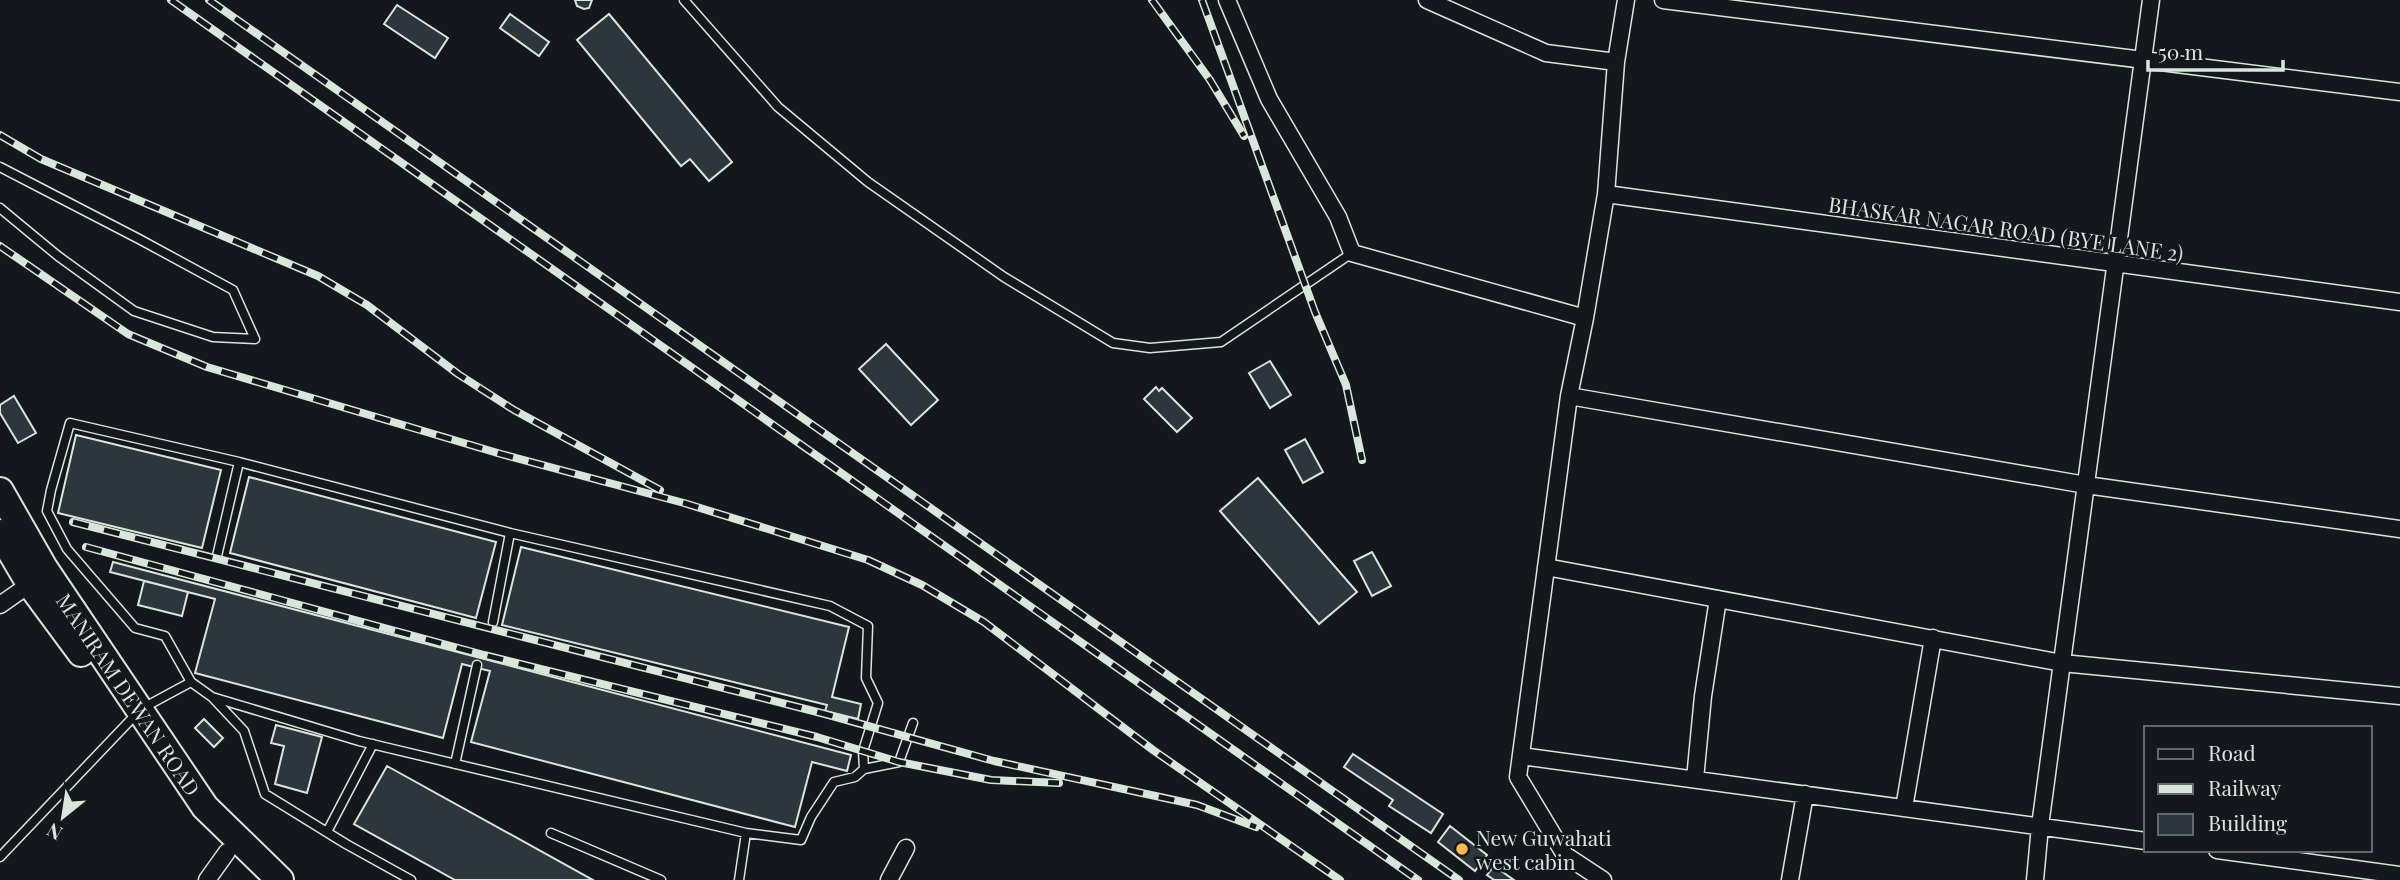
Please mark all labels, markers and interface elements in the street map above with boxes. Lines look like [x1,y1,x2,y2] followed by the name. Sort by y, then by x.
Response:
[2148,28,2283,72] scale bar
[2158,37,2204,65] text: 50 m
[1827,189,2185,267] street label: BHASKAR NAGAR ROAD (BYE LANE 2)
[51,587,207,801] street label: MANIRAM DEWAN ROAD
[2144,726,2372,852] legend
[2208,738,2256,766] text: Road
[2208,773,2282,801] text: Railway
[28,782,98,852] north arrow
[2208,808,2287,836] text: Building
[41,818,66,847] text: N
[1476,823,1612,875] place label: New Guwahati west cabin
[1454,841,1470,857] marker: New Guwahati west cabin

